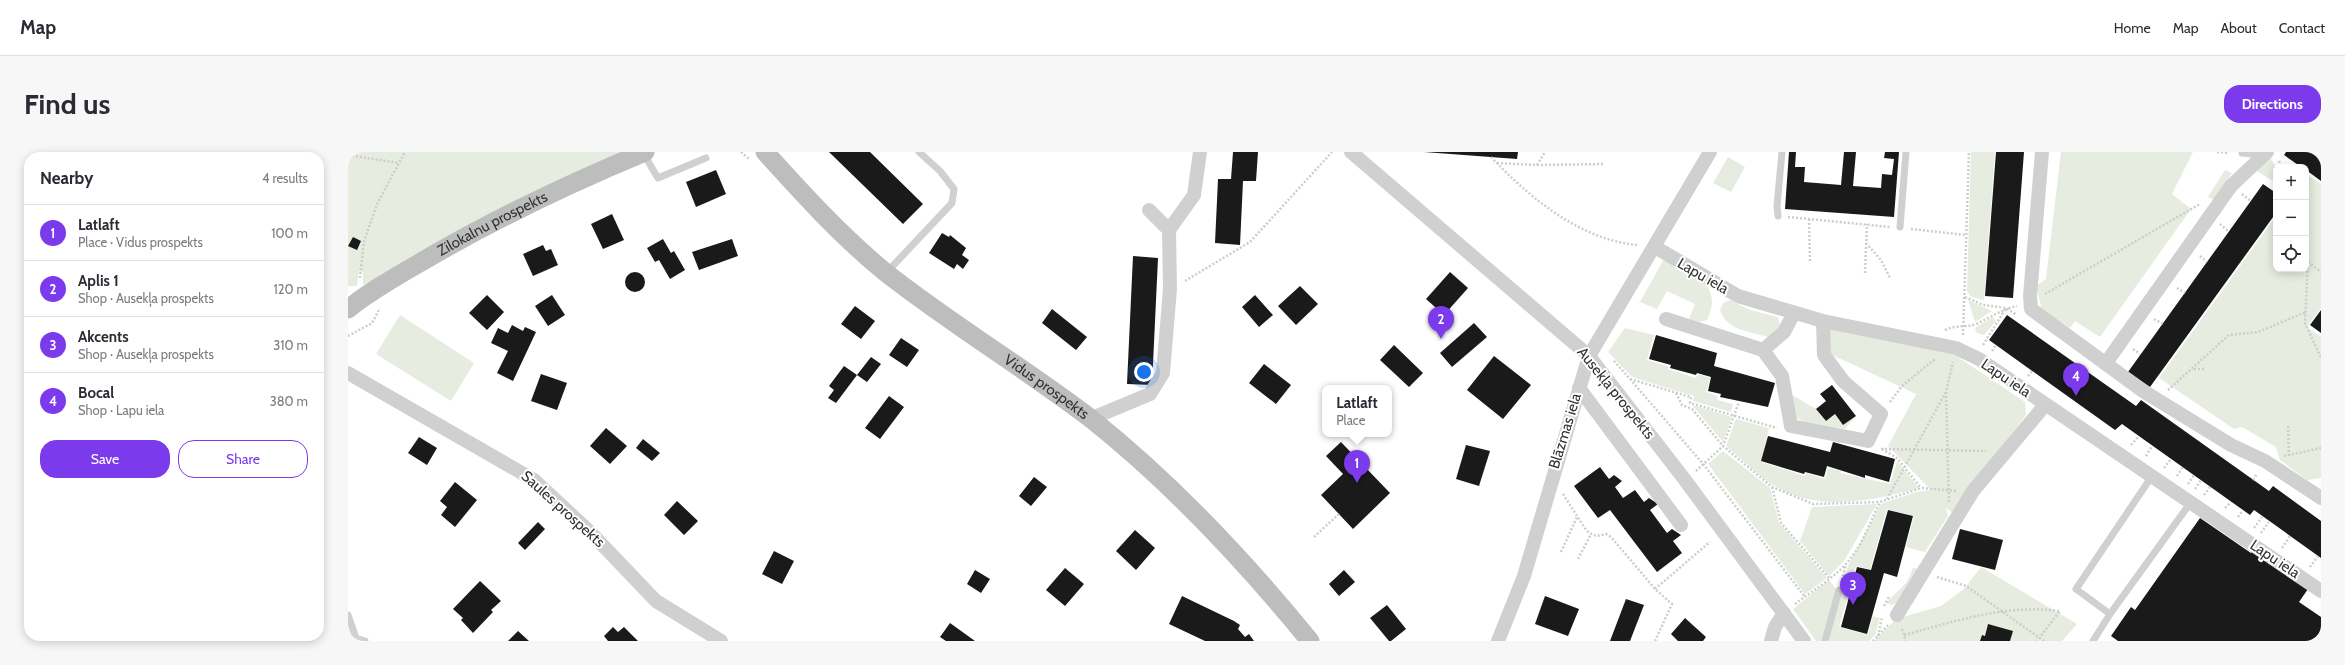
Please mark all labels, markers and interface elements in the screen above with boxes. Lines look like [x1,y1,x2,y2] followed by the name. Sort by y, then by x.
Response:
[20,16,56,39] text: Map
[2114,19,2151,37] text: Home
[2173,19,2198,37] text: Map
[2220,19,2257,37] text: About
[2279,19,2325,37] text: Contact
[2224,85,2321,123] button: Directions
[24,87,110,121] text: Find us
[2273,164,2309,272] map controls
[2273,164,2309,200] button: +
[40,168,93,188] text: Nearby
[262,170,308,186] text: 4 results
[434,188,550,260] street label: Zilokalnu prospekts
[2273,200,2309,236] button: −
[78,216,120,234] text: Latlaft
[51,225,55,241] text: 1
[271,225,308,241] text: 100 m
[78,234,203,250] text: Place · Vidus prospekts
[2273,236,2309,272] button: locate
[1674,254,1732,298] street label: Lapu iela
[78,272,119,290] text: Aplis 1
[50,281,56,297] text: 2
[274,281,308,297] text: 120 m
[78,290,214,306] text: Shop · Ausekļa prospekts
[1428,306,1454,339] pin: 2
[78,328,129,346] text: Akcents
[49,337,57,353] text: 3
[273,337,308,353] text: 310 m
[1573,343,1659,443] street label: Ausekļa prospekts
[78,346,214,362] text: Shop · Ausekļa prospekts
[1000,350,1093,423] street label: Vidus prospekts
[1978,355,2035,402] street label: Lapu iela
[1134,362,1154,382] your location
[2063,363,2089,396] pin: 4
[78,384,114,402] text: Bocal
[1322,385,1392,437] popup
[1545,390,1585,471] street label: Blāzmas iela
[49,393,57,409] text: 4
[270,393,308,409] text: 380 m
[1336,394,1378,412] text: Latlaft
[78,402,164,418] text: Shop · Lapu iela
[1336,412,1365,428] text: Place
[40,440,170,478] button: Save
[178,440,308,478] button: Share
[1344,450,1370,483] pin: 1
[518,467,608,551] street label: Saules prospekts
[2247,536,2304,583] street label: Lapu iela
[1840,572,1866,605] pin: 3

